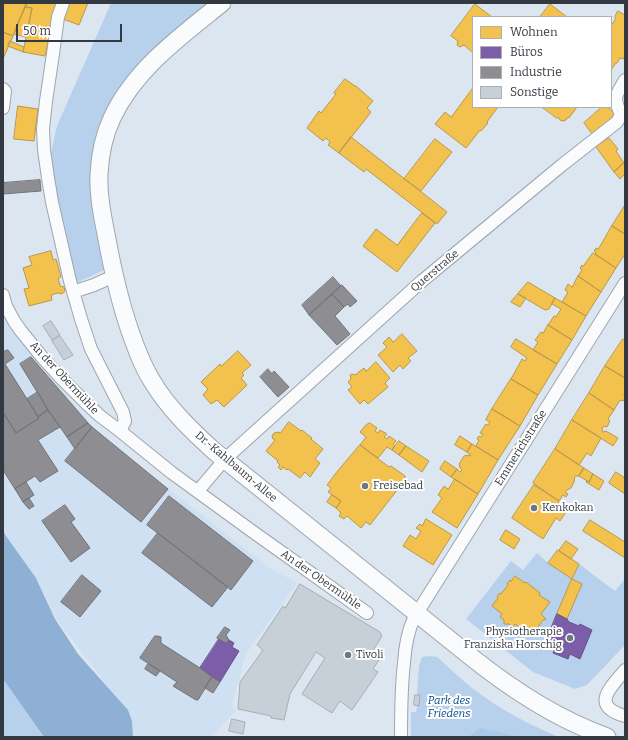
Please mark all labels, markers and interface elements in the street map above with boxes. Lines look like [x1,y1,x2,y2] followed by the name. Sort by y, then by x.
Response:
[18,16,124,42] scale bar
[472,16,612,108] legend
[23,24,51,38] text: 50 m
[510,25,558,39] text: Wohnen
[510,45,543,59] text: Büros
[510,65,562,79] text: Industrie
[510,85,558,99] text: Sonstige
[408,247,462,295] street label: Querstraße
[27,339,101,417] street label: An der Obermühle
[492,408,550,488] street label: Emmerichstraße
[192,429,280,505] street label: Dr.-Kahlbaum-Allee
[373,479,423,493] place label: Freisebad
[360,481,370,491] marker: Freisebad
[542,501,593,515] place label: Kenkokan
[529,503,539,513] marker: Kenkokan
[278,547,364,613] street label: An der Obermühle
[464,625,562,651] place label: Physiotherapie Franziska Horschig
[565,633,575,643] marker: Physiotherapie Franziska Horschig
[356,648,384,662] place label: Tivoli
[343,650,353,660] marker: Tivoli
[428,694,470,720] park label: Park des Friedens

